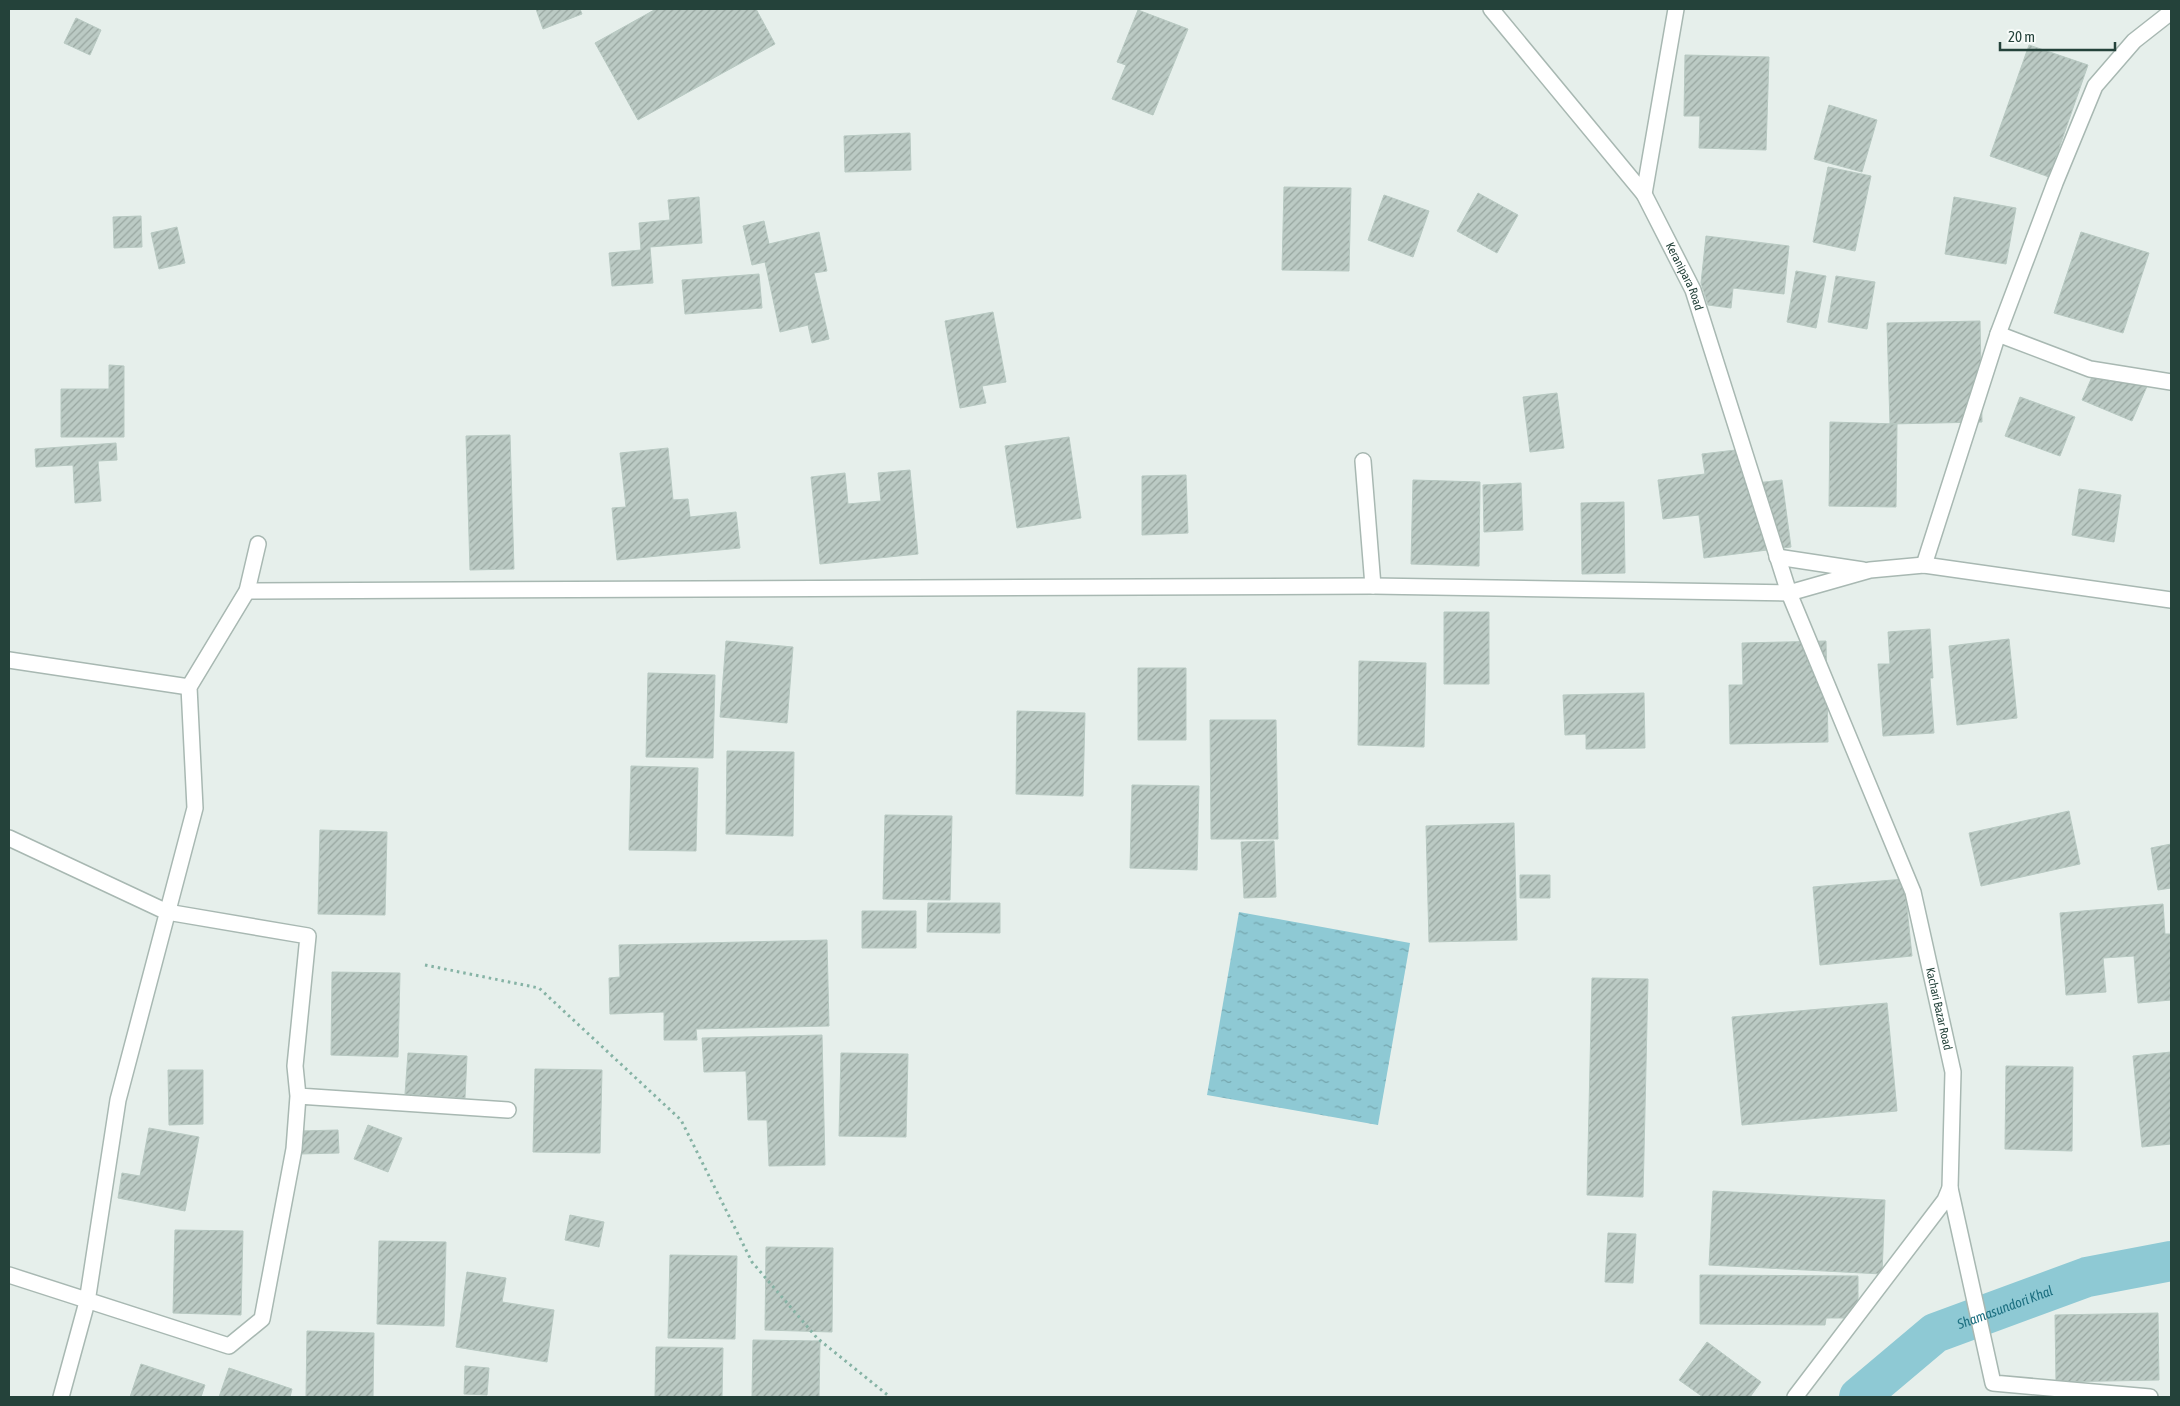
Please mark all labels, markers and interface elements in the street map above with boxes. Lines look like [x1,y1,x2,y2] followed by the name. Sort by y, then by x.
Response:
[2000,20,2115,52] scale bar
[2008,28,2035,45] text: 20 m
[1663,240,1706,312] street label: Keranipara Road
[1923,966,1955,1052] street label: Kachari Bazar Road
[1954,1282,2055,1332] water label: Shamasundori Khal

